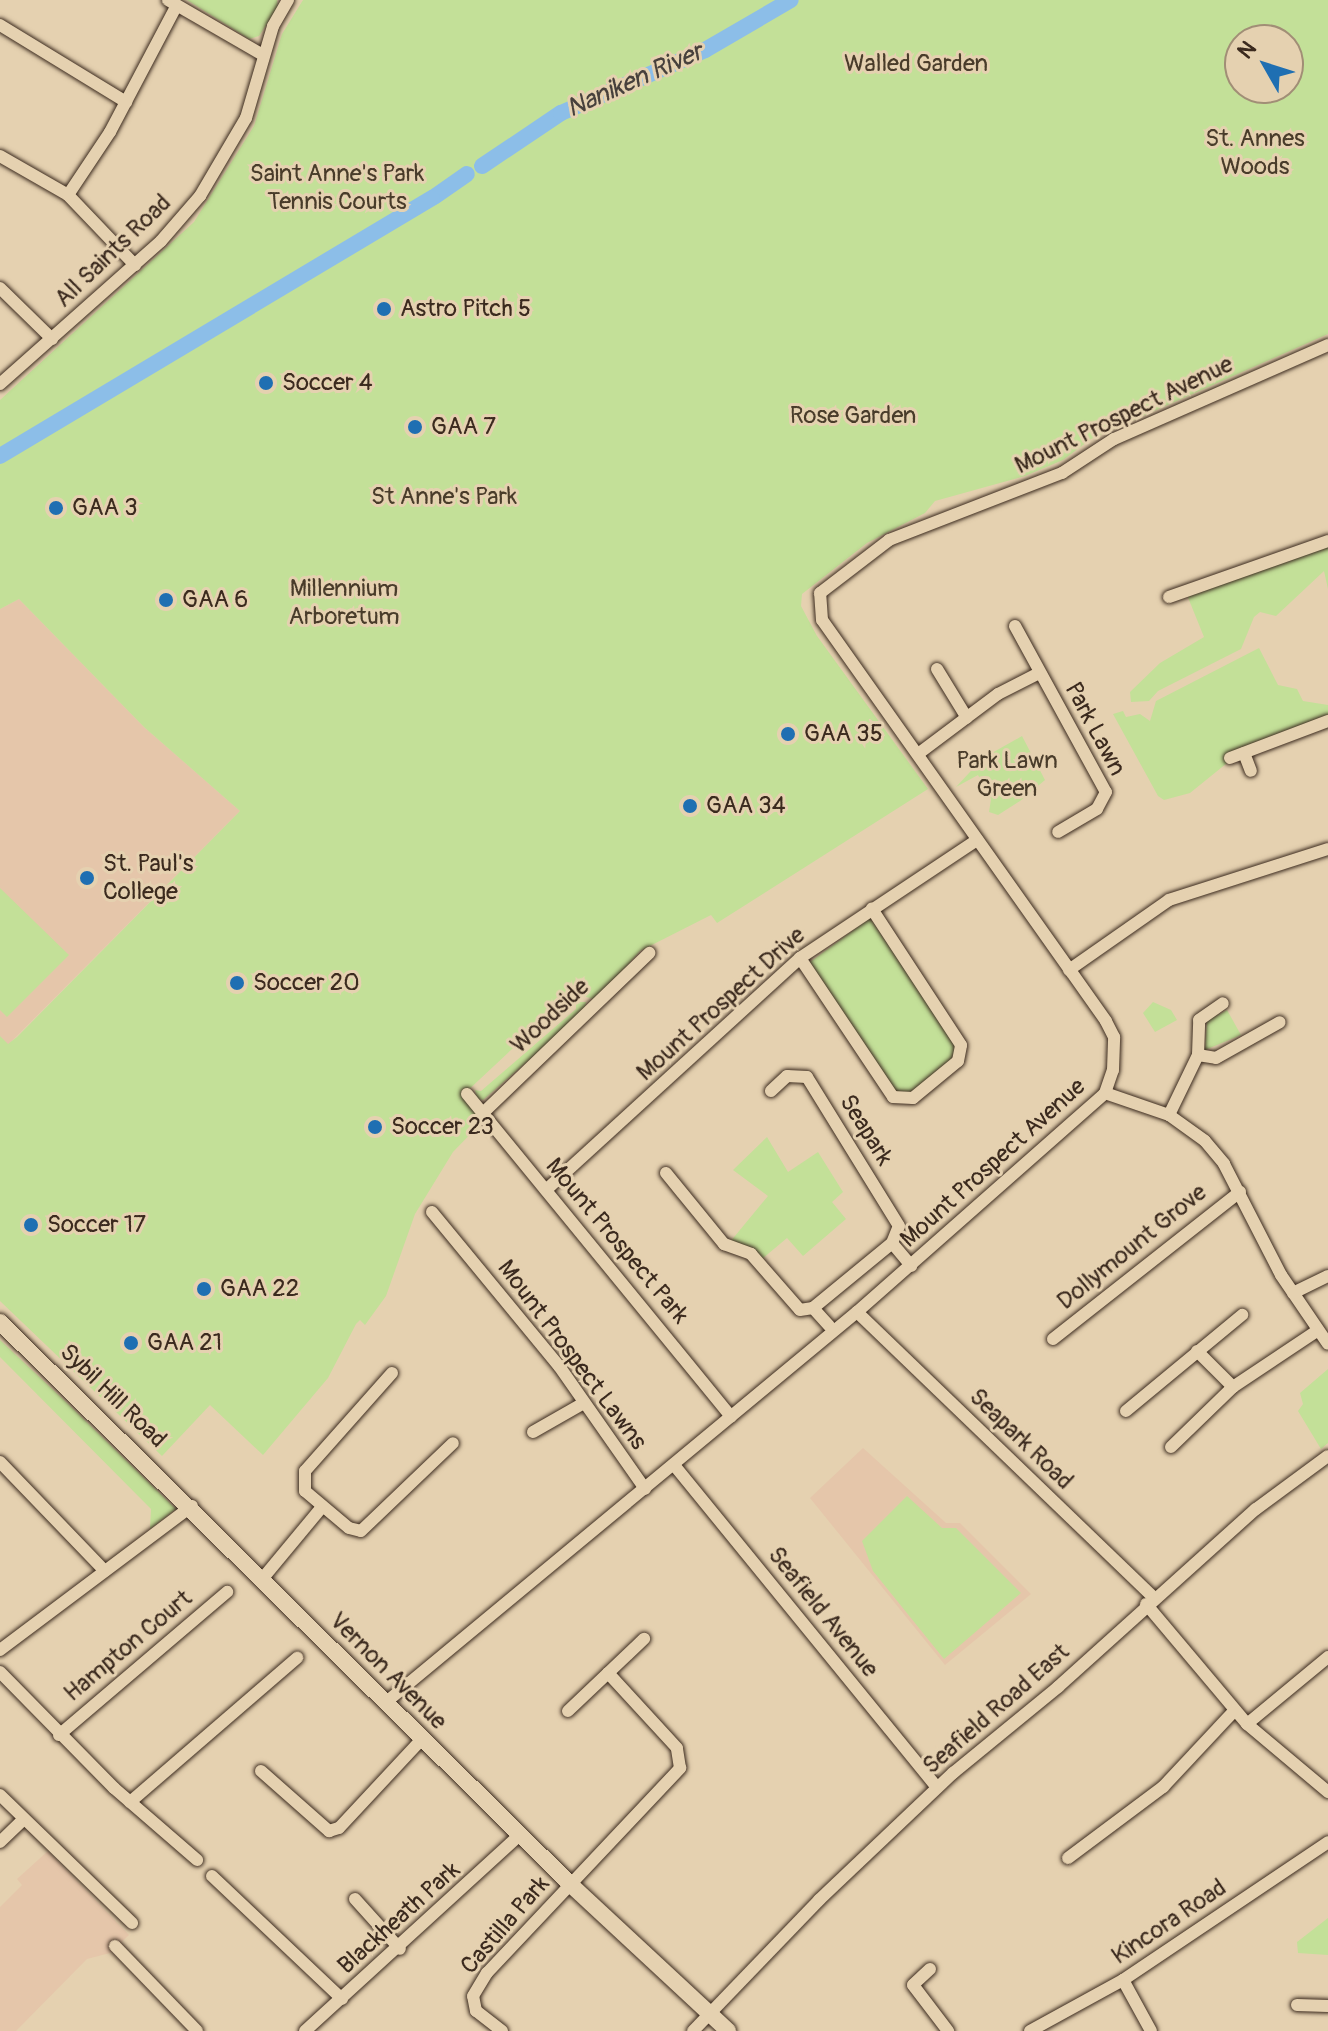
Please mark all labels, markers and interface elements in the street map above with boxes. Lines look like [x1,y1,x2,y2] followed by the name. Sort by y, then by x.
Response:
[1224,24,1304,104] north arrow
[1231,36,1262,65] text: N
[562,37,708,125] water label: Naniken River
[844,50,988,78] park label: Walled Garden
[1205,125,1305,181] park label: St. Annes Woods
[250,160,424,216] park label: Saint Anne's Park Tennis Courts
[49,189,177,313] street label: All Saints Road
[400,295,531,323] place label: Astro Pitch 5
[375,300,393,318] marker: Astro Pitch 5
[1010,350,1238,480] street label: Mount Prospect Avenue
[282,369,373,397] place label: Soccer 4
[257,374,275,392] marker: Soccer 4
[790,402,916,430] park label: Rose Garden
[431,413,496,441] place label: GAA 7
[406,418,424,436] marker: GAA 7
[371,483,517,511] park label: St Anne's Park
[72,494,138,522] place label: GAA 3
[47,499,65,517] marker: GAA 3
[288,575,400,631] park label: Millennium Arboretum
[182,586,248,614] place label: GAA 6
[157,591,175,609] marker: GAA 6
[1058,677,1132,781] street label: Park Lawn
[804,720,883,748] place label: GAA 35
[779,725,797,743] marker: GAA 35
[956,747,1058,803] park label: Park Lawn Green
[706,792,786,820] place label: GAA 34
[681,797,699,815] marker: GAA 34
[103,850,193,906] place label: St. Paul's College
[78,869,96,887] marker: St. Paul's College
[631,921,811,1087] street label: Mount Prospect Drive
[253,969,360,997] place label: Soccer 20
[505,972,595,1060] street label: Woodside
[228,974,246,992] marker: Soccer 20
[895,1072,1091,1254] street label: Mount Prospect Avenue
[833,1089,899,1171] street label: Seapark
[391,1113,494,1141] place label: Soccer 23
[366,1118,384,1136] marker: Soccer 23
[539,1152,695,1330] street label: Mount Prospect Park
[1052,1178,1212,1316] street label: Dollymount Grove
[47,1211,146,1239] place label: Soccer 17
[22,1216,40,1234] marker: Soccer 17
[491,1255,653,1455] street label: Mount Prospect Lawns
[220,1275,299,1303] place label: GAA 22
[195,1280,213,1298] marker: GAA 22
[147,1329,222,1357] place label: GAA 21
[122,1334,140,1352] marker: GAA 21
[54,1338,172,1454] street label: Sybil Hill Road
[963,1382,1079,1496] street label: Seapark Road
[762,1541,884,1683] street label: Seafield Avenue
[58,1584,198,1708] street label: Hampton Court
[323,1606,453,1736] street label: Vernon Avenue
[917,1638,1075,1780] street label: Seafield Road East
[332,1856,466,1980] street label: Blackheath Park
[455,1870,555,1980] street label: Castilla Park
[1106,1873,1232,1971] street label: Kincora Road

